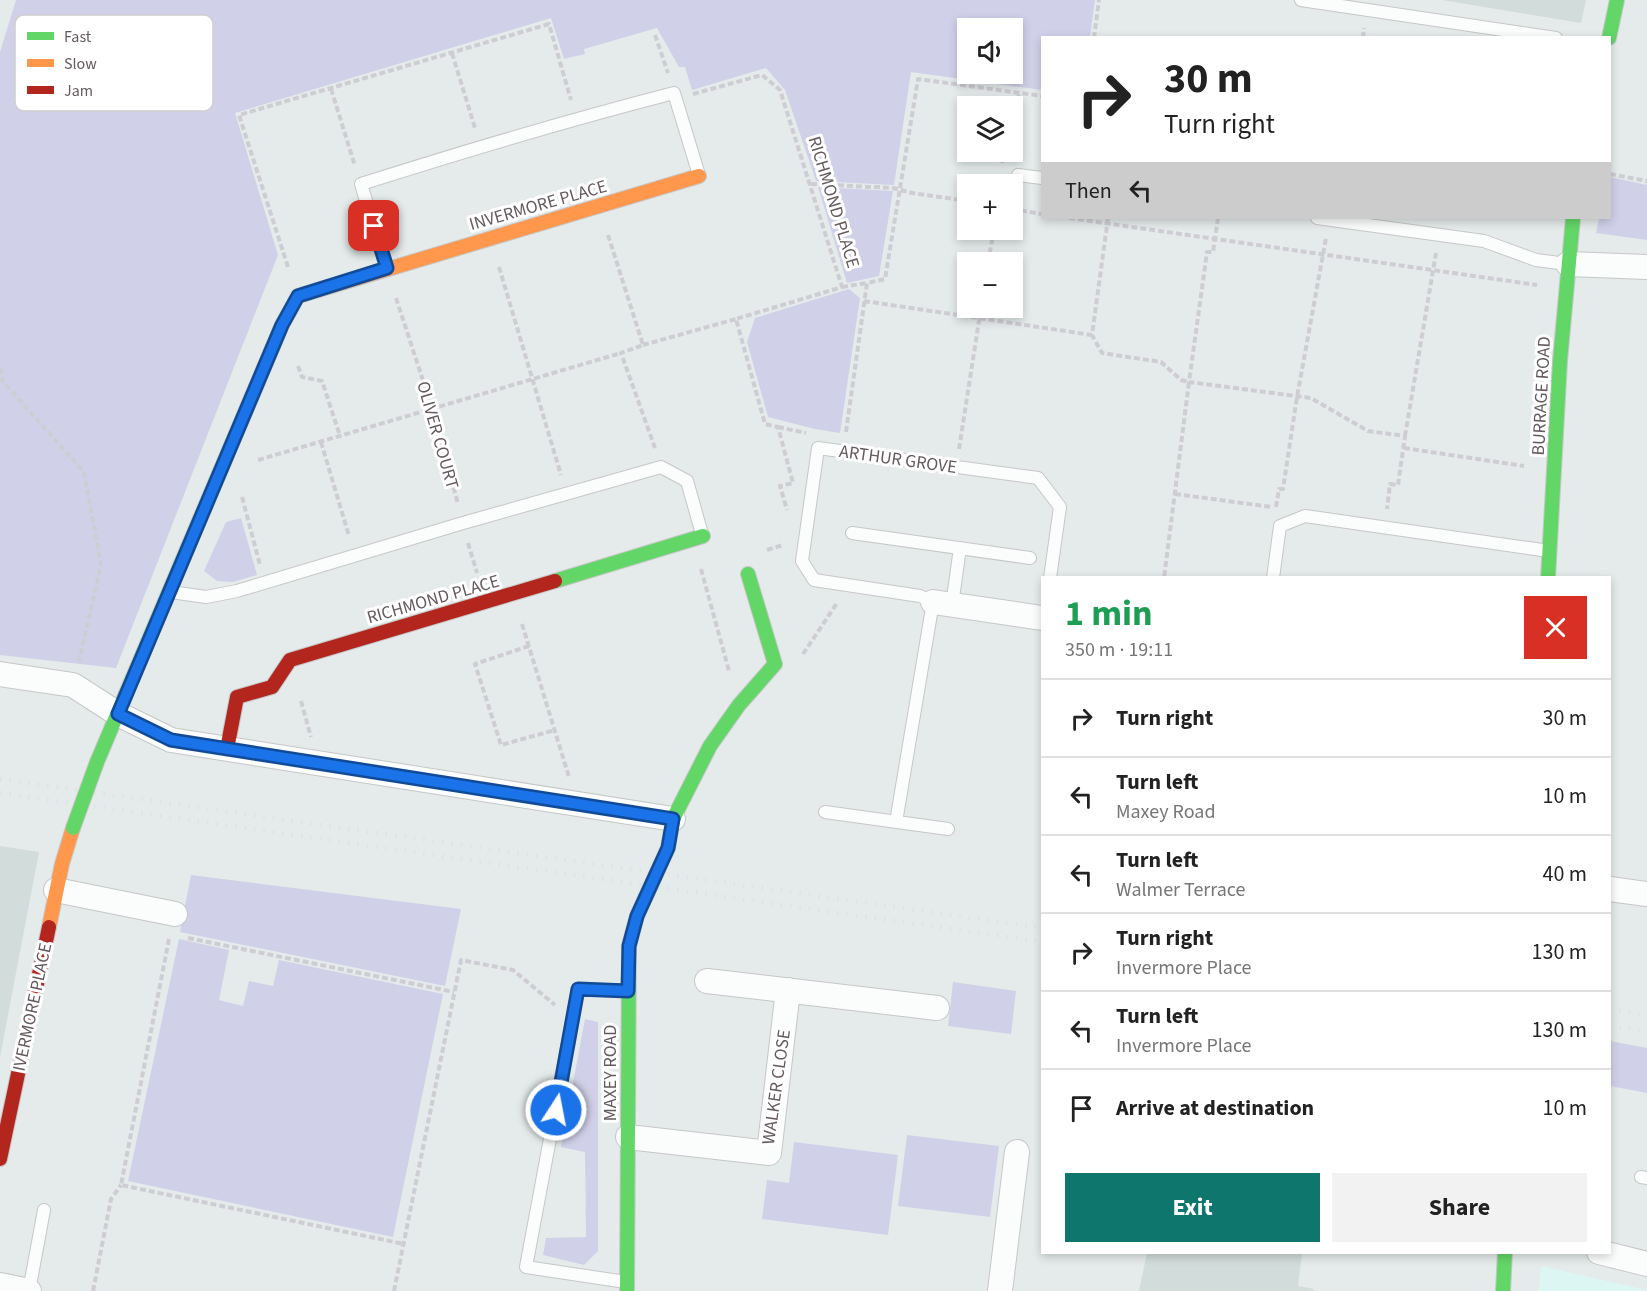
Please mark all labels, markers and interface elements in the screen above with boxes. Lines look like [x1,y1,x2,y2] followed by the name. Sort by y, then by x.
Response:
[15,15,213,111] legend
[957,18,1023,318] map controls
[957,18,1023,84] button: sound
[64,26,92,48] text: Fast
[1164,49,1253,109] text: 30 m
[64,53,97,75] text: Slow
[1065,60,1143,138] icon: right
[64,80,93,102] text: Jam
[957,96,1023,162] button: layers
[1164,105,1275,144] text: Turn right
[802,133,865,271] street label: RICHMOND PLACE
[466,174,610,237] street label: INVERMORE PLACE
[957,174,1023,240] button: +
[1124,174,1157,207] icon: left
[1065,175,1112,207] text: Then
[348,200,399,251] pin
[357,209,390,242] icon: arrive
[957,252,1023,318] button: −
[1526,336,1557,456] street label: BURRAGE ROAD
[410,378,465,492] street label: OLIVER COURT
[838,439,958,480] street label: ARTHUR GROVE
[364,569,502,630] street label: RICHMOND PLACE
[1065,588,1153,639] text: 1 min
[1524,596,1587,659] button: close
[1065,636,1173,664] text: 350 m · 19:11
[1065,702,1098,735] icon: right
[1116,702,1213,734] text: Turn right
[1542,702,1587,734] text: 30 m
[1116,766,1198,798] text: Turn left
[1065,780,1098,813] icon: left
[1542,780,1587,812] text: 10 m
[1116,798,1215,826] text: Maxey Road
[1116,844,1198,876] text: Turn left
[1065,858,1098,891] icon: left
[1542,858,1587,890] text: 40 m
[1116,876,1245,904] text: Walmer Terrace
[1116,922,1213,954] text: Turn right
[1065,936,1098,969] icon: right
[1532,936,1587,968] text: 130 m
[7,941,58,1074] street label: IVERMORE PLACE
[1116,954,1252,982] text: Invermore Place
[1116,1000,1198,1032] text: Turn left
[1065,1014,1098,1047] icon: left
[1532,1014,1587,1046] text: 130 m
[598,1025,623,1121] street label: MAXEY ROAD
[756,1028,797,1146] street label: WALKER CLOSE
[1116,1032,1252,1060] text: Invermore Place
[524,1078,588,1142] position arrow
[1065,1092,1098,1125] icon: arrive
[1116,1092,1314,1124] text: Arrive at destination
[1542,1092,1587,1124] text: 10 m
[1065,1173,1320,1242] button: Exit
[1332,1173,1587,1242] button: Share

